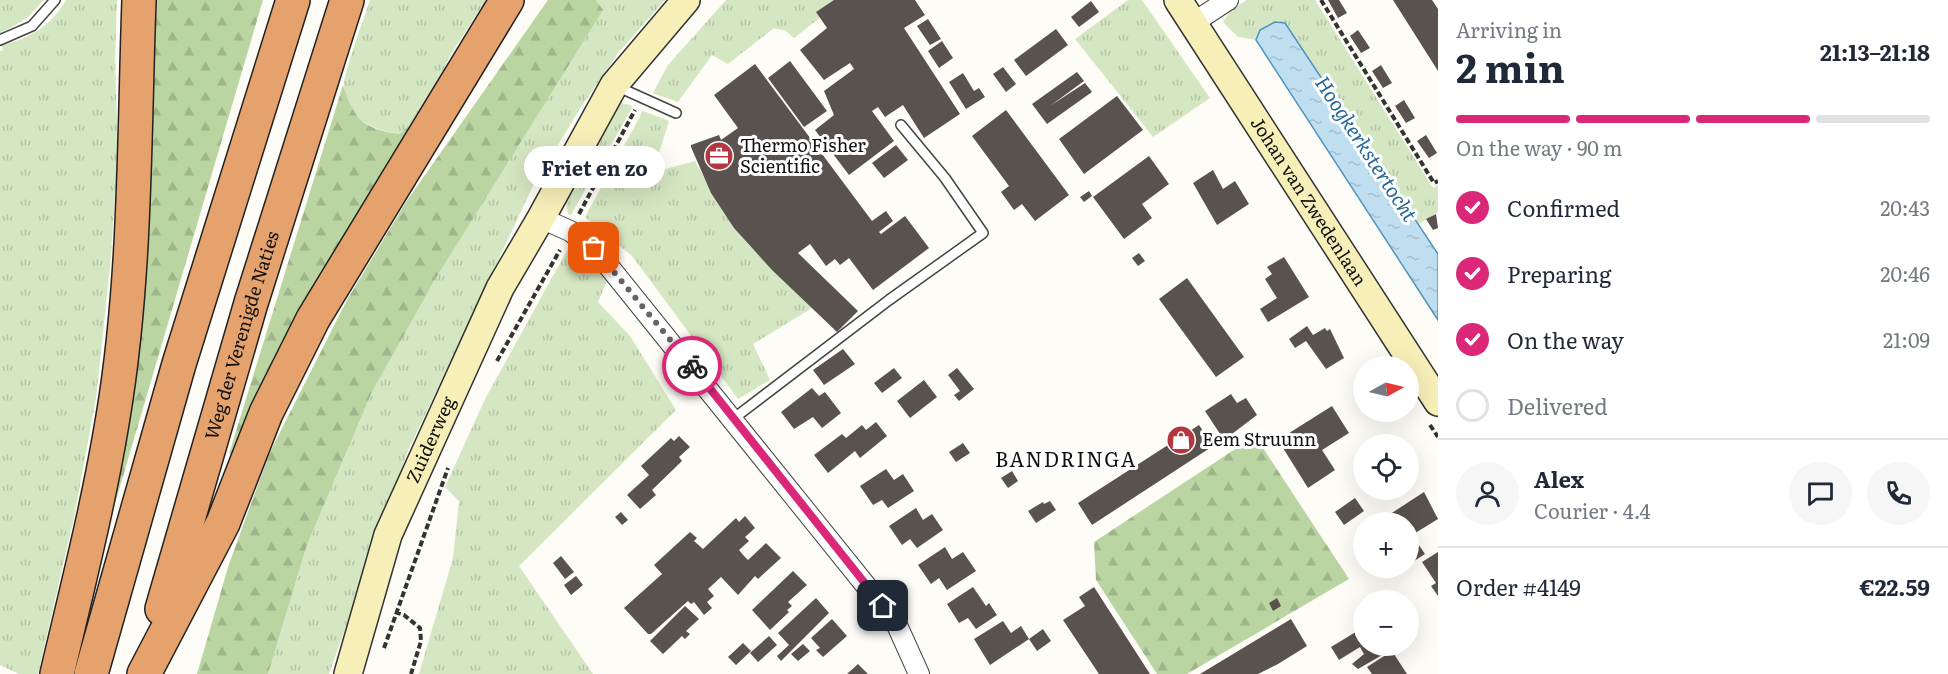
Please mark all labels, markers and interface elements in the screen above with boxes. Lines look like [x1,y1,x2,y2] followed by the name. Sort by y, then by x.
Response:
[1456,14,1562,44] text: Arriving in
[1820,35,1930,68] text: 21:13–21:18
[1456,37,1565,95] text: 2 min
[1309,69,1426,227] water label: Hoogkerkstertocht
[1245,111,1374,291] street label: Johan van Zwedenlaan
[740,131,866,179] place label: Thermo Fisher Scientific
[1456,132,1622,162] text: On the way · 90 m
[703,140,735,172] office icon: Thermo Fisher Scientific
[524,146,664,188] callout: Friet en zo
[541,152,648,182] text: Friet en zo
[1456,191,1489,224] icon: check
[1507,191,1620,224] text: Confirmed
[1880,192,1930,222] text: 20:43
[568,222,619,273] pin
[197,227,285,443] street label: Weg der Verenigde Naties
[577,231,610,264] icon: bag
[1456,257,1489,290] icon: check
[1507,257,1611,290] text: Preparing
[1880,258,1930,288] text: 20:46
[1456,323,1489,356] icon: check
[1507,323,1624,356] text: On the way
[1883,324,1930,354] text: 21:09
[662,336,722,396] courier
[676,350,709,383] icon: bike
[1353,356,1419,422] north arrow
[1353,356,1419,656] map controls
[1507,389,1608,422] text: Delivered
[398,391,461,487] street label: Zuiderweg
[1165,424,1197,456] shop icon: Eem Struunn
[1202,425,1316,452] place label: Eem Struunn
[1353,434,1419,500] button: locate
[995,443,1137,473] district label: BANDRINGA
[1456,462,1519,525] button: person
[1534,462,1584,495] text: Alex
[1789,462,1852,525] button: chat
[1867,462,1930,525] button: phone
[1534,495,1651,525] text: Courier · 4.4
[1353,512,1419,578] button: +
[1456,570,1581,603] text: Order #4149
[1859,570,1930,603] text: €22.59
[857,580,908,631] pin
[866,589,899,622] icon: home
[1353,590,1419,656] button: −

